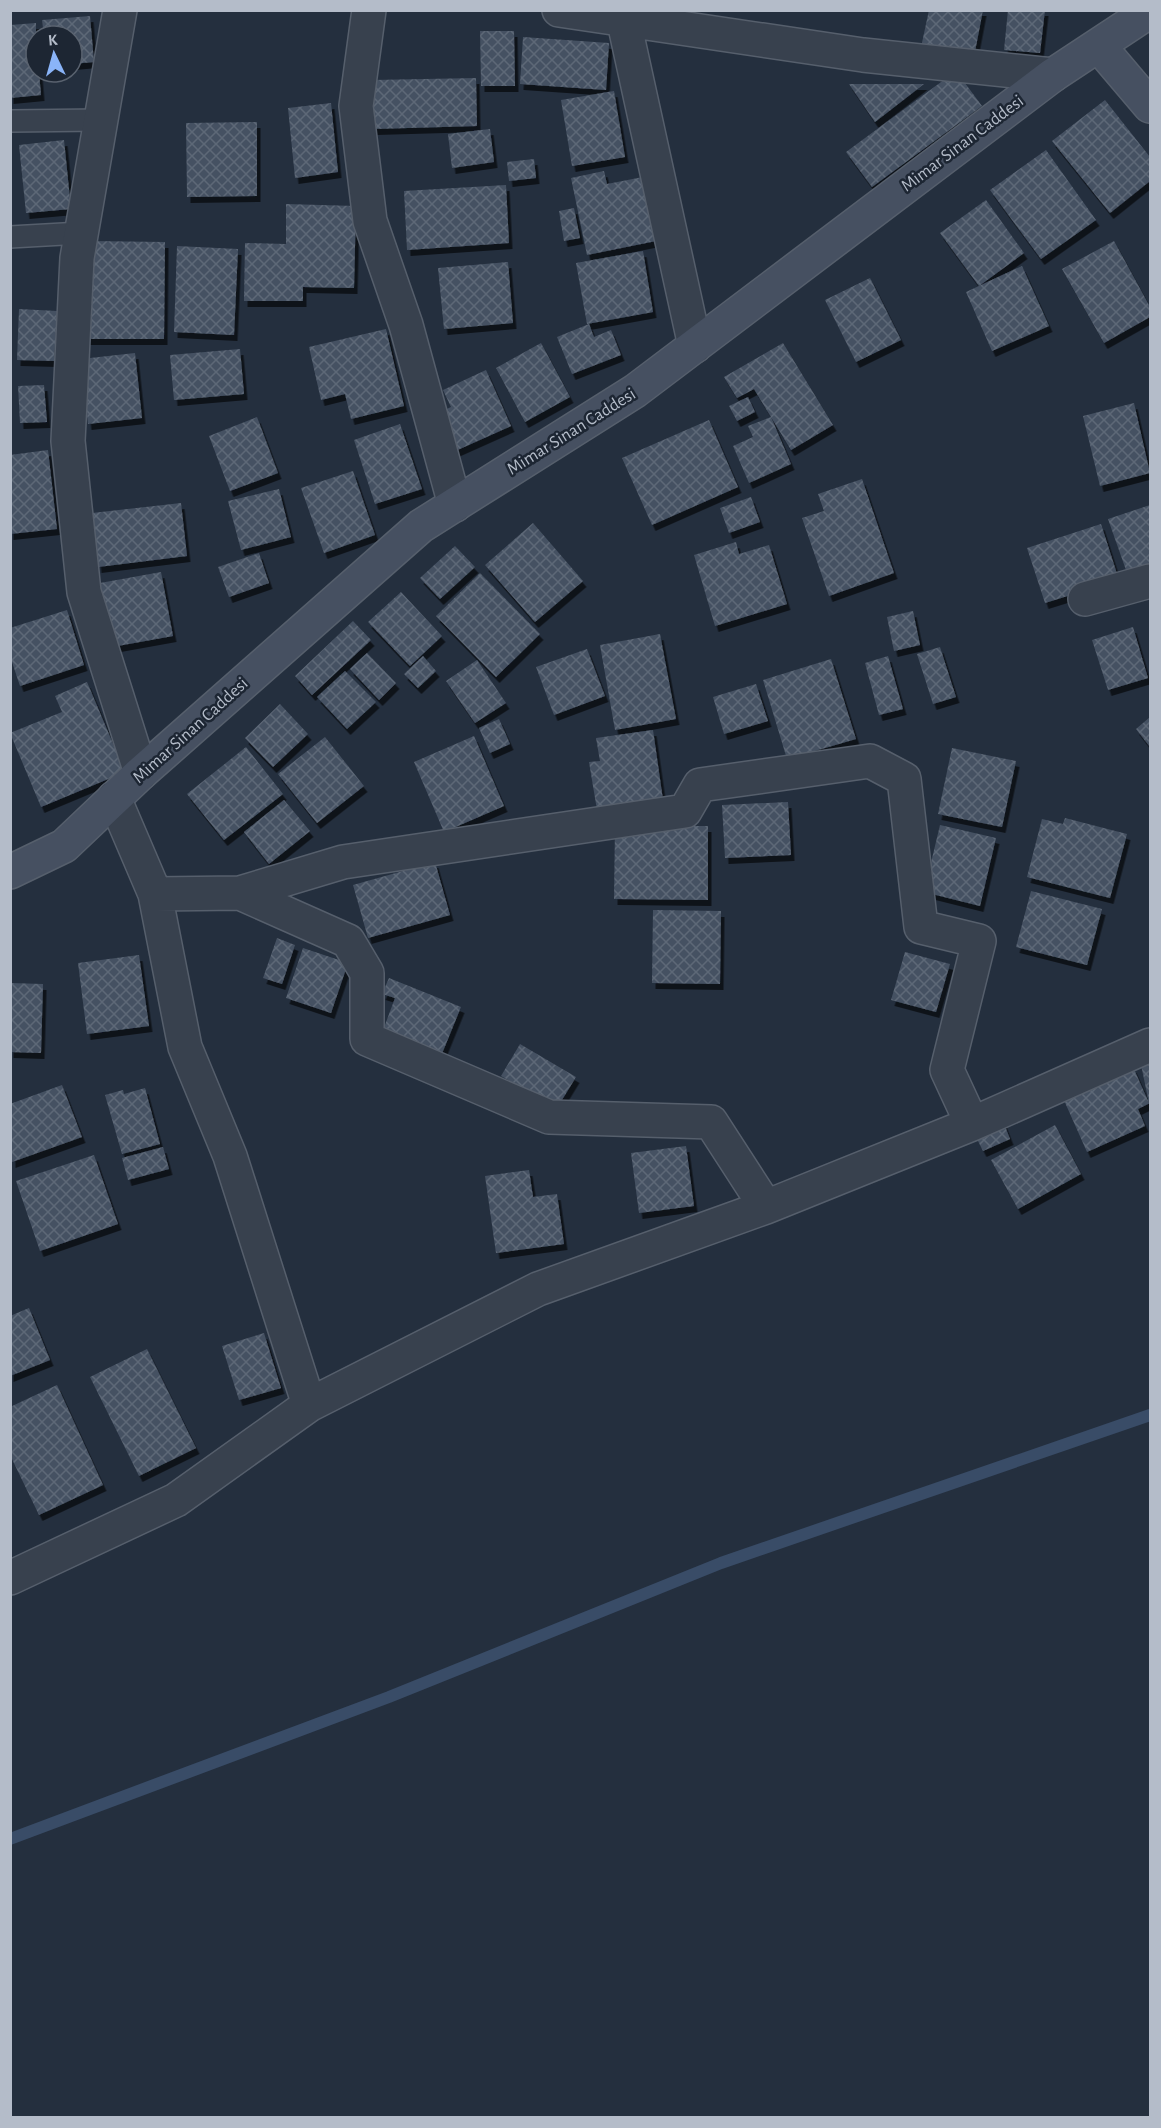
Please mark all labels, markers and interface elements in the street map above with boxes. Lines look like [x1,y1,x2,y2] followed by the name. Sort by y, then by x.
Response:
[24,24,84,84] north arrow
[47,32,59,48] text: K
[898,92,1027,196] street label: Mimar Sinan Caddesi
[504,385,639,479] street label: Mimar Sinan Caddesi
[130,675,252,787] street label: Mimar Sinan Caddesi

